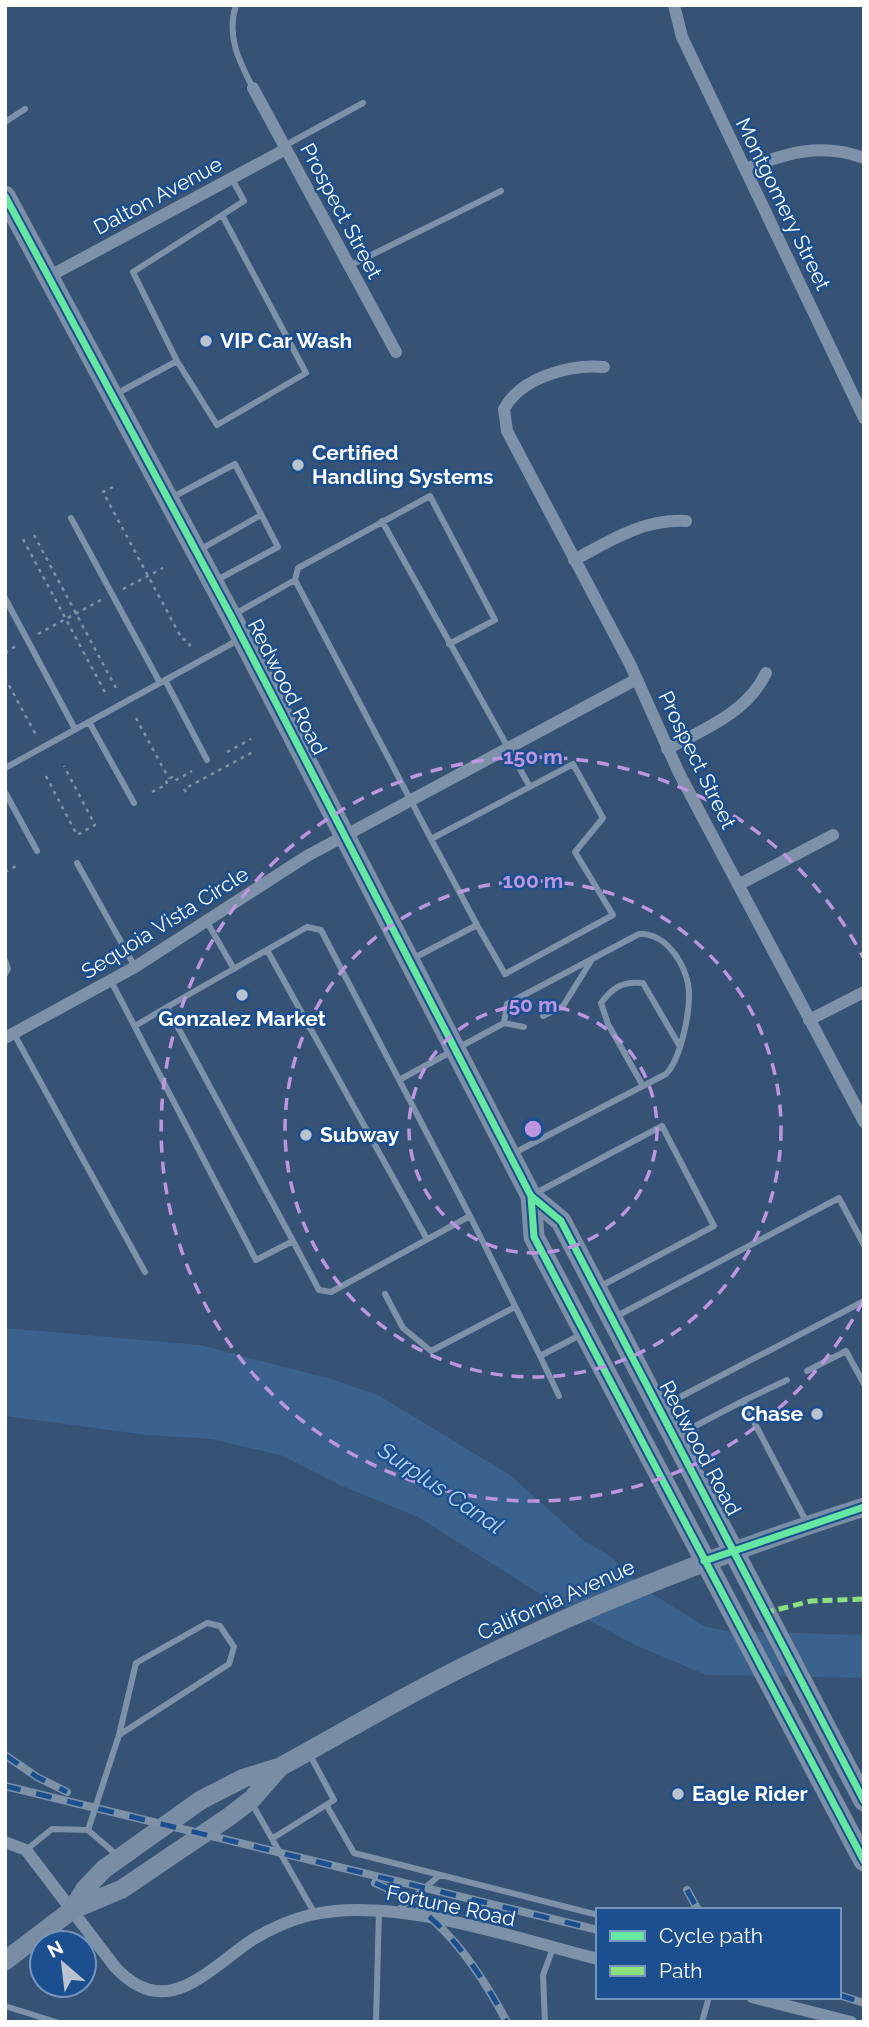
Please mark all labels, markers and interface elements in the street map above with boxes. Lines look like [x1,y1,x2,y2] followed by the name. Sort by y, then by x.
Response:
[731,114,836,294] street label: Montgomery Street
[295,139,388,283] street label: Prospect Street
[89,151,226,240] street label: Dalton Avenue
[220,328,352,353] place label: VIP Car Wash
[198,333,214,349] marker: VIP Car Wash
[312,440,493,489] place label: Certified Handling Systems
[290,457,306,473] marker: Certified Handling Systems
[242,615,332,759] street label: Redwood Road
[653,687,742,833] street label: Prospect Street
[503,744,563,769] text: 150 m
[77,861,253,984] street label: Sequoia Vista Circle
[503,868,563,893] text: 100 m
[234,987,250,1003] marker: Gonzalez Market
[508,992,558,1017] text: 50 m
[158,1006,326,1031] place label: Gonzalez Market
[521,1117,545,1141] centre of rings
[320,1122,400,1147] place label: Subway
[298,1127,314,1143] marker: Subway
[654,1376,747,1520] street label: Redwood Road
[741,1401,803,1426] place label: Chase
[809,1406,825,1422] marker: Chase
[373,1435,509,1539] water label: Surplus Canal
[473,1554,638,1645] street label: California Avenue
[692,1781,808,1806] place label: Eagle Rider
[670,1786,686,1802] marker: Eagle Rider
[384,1880,518,1931] street label: Fortune Road
[596,1908,841,1999] legend
[659,1923,763,1948] text: Cycle path
[28,1929,98,1999] north arrow
[43,1936,67,1962] text: N
[659,1958,703,1983] text: Path

